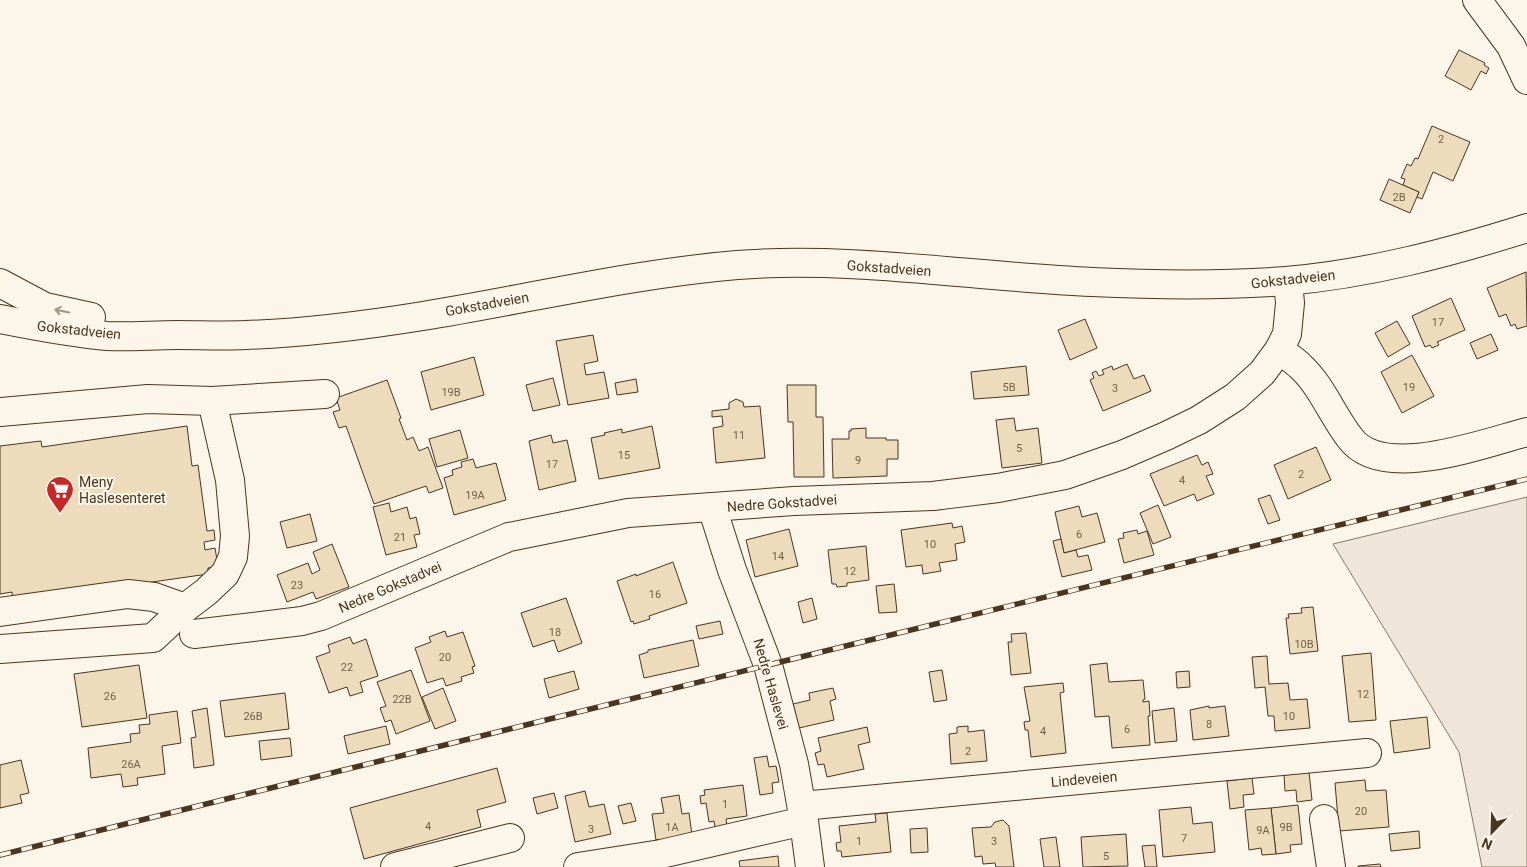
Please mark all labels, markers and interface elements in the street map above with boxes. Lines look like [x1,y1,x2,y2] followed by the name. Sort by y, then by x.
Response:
[1438,133,1444,146] house number: 2
[1392,191,1406,204] house number: 2B
[846,257,932,279] street label: Gokstadveien
[1250,267,1336,291] street label: Gokstadveien
[444,289,530,319] street label: Gokstadveien
[54,306,70,315] one-way arrow
[1432,316,1444,329] house number: 17
[36,318,122,342] street label: Gokstadveien
[1002,381,1016,394] house number: 5B
[1403,381,1415,394] house number: 19
[1112,382,1118,395] house number: 3
[441,386,461,399] house number: 19B
[733,429,745,442] house number: 11
[1016,442,1022,455] house number: 5
[618,449,630,462] house number: 15
[855,454,861,467] house number: 9
[546,458,558,471] house number: 17
[1298,468,1304,481] house number: 2
[79,474,166,506] place label: Meny Haslesenteret
[1179,474,1185,487] house number: 4
[45,475,75,514] supermarket icon: Meny Haslesenteret
[465,489,486,502] house number: 19A
[726,491,838,515] street label: Nedre Gokstadvei
[1076,528,1082,541] house number: 6
[394,531,406,544] house number: 21
[924,538,936,551] house number: 10
[772,550,784,563] house number: 14
[336,558,444,616] street label: Nedre Gokstadvei
[844,565,856,578] house number: 12
[291,579,303,592] house number: 23
[649,588,661,601] house number: 16
[549,626,561,639] house number: 18
[750,637,792,731] street label: Nedre Haslevei
[1294,638,1314,651] house number: 10B
[439,651,451,664] house number: 20
[341,661,353,674] house number: 22
[1357,688,1369,701] house number: 12
[104,690,116,703] house number: 26
[392,693,412,706] house number: 22B
[243,710,263,723] house number: 26B
[1283,710,1295,723] house number: 10
[1206,718,1212,731] house number: 8
[1124,723,1130,736] house number: 6
[1040,725,1046,738] house number: 4
[965,745,971,758] house number: 2
[121,758,142,771] house number: 26A
[1050,768,1118,790] street label: Lindeveien
[722,798,728,811] house number: 1
[1355,805,1367,818] house number: 20
[1467,807,1517,857] north arrow
[425,820,431,833] house number: 4
[665,821,680,834] house number: 1A
[1279,821,1293,834] house number: 9B
[588,823,594,836] house number: 3
[1256,824,1271,837] house number: 9A
[1181,832,1187,845] house number: 7
[856,835,862,848] house number: 1
[991,835,997,848] house number: 3
[1479,835,1495,853] text: N
[1103,850,1109,863] house number: 5

